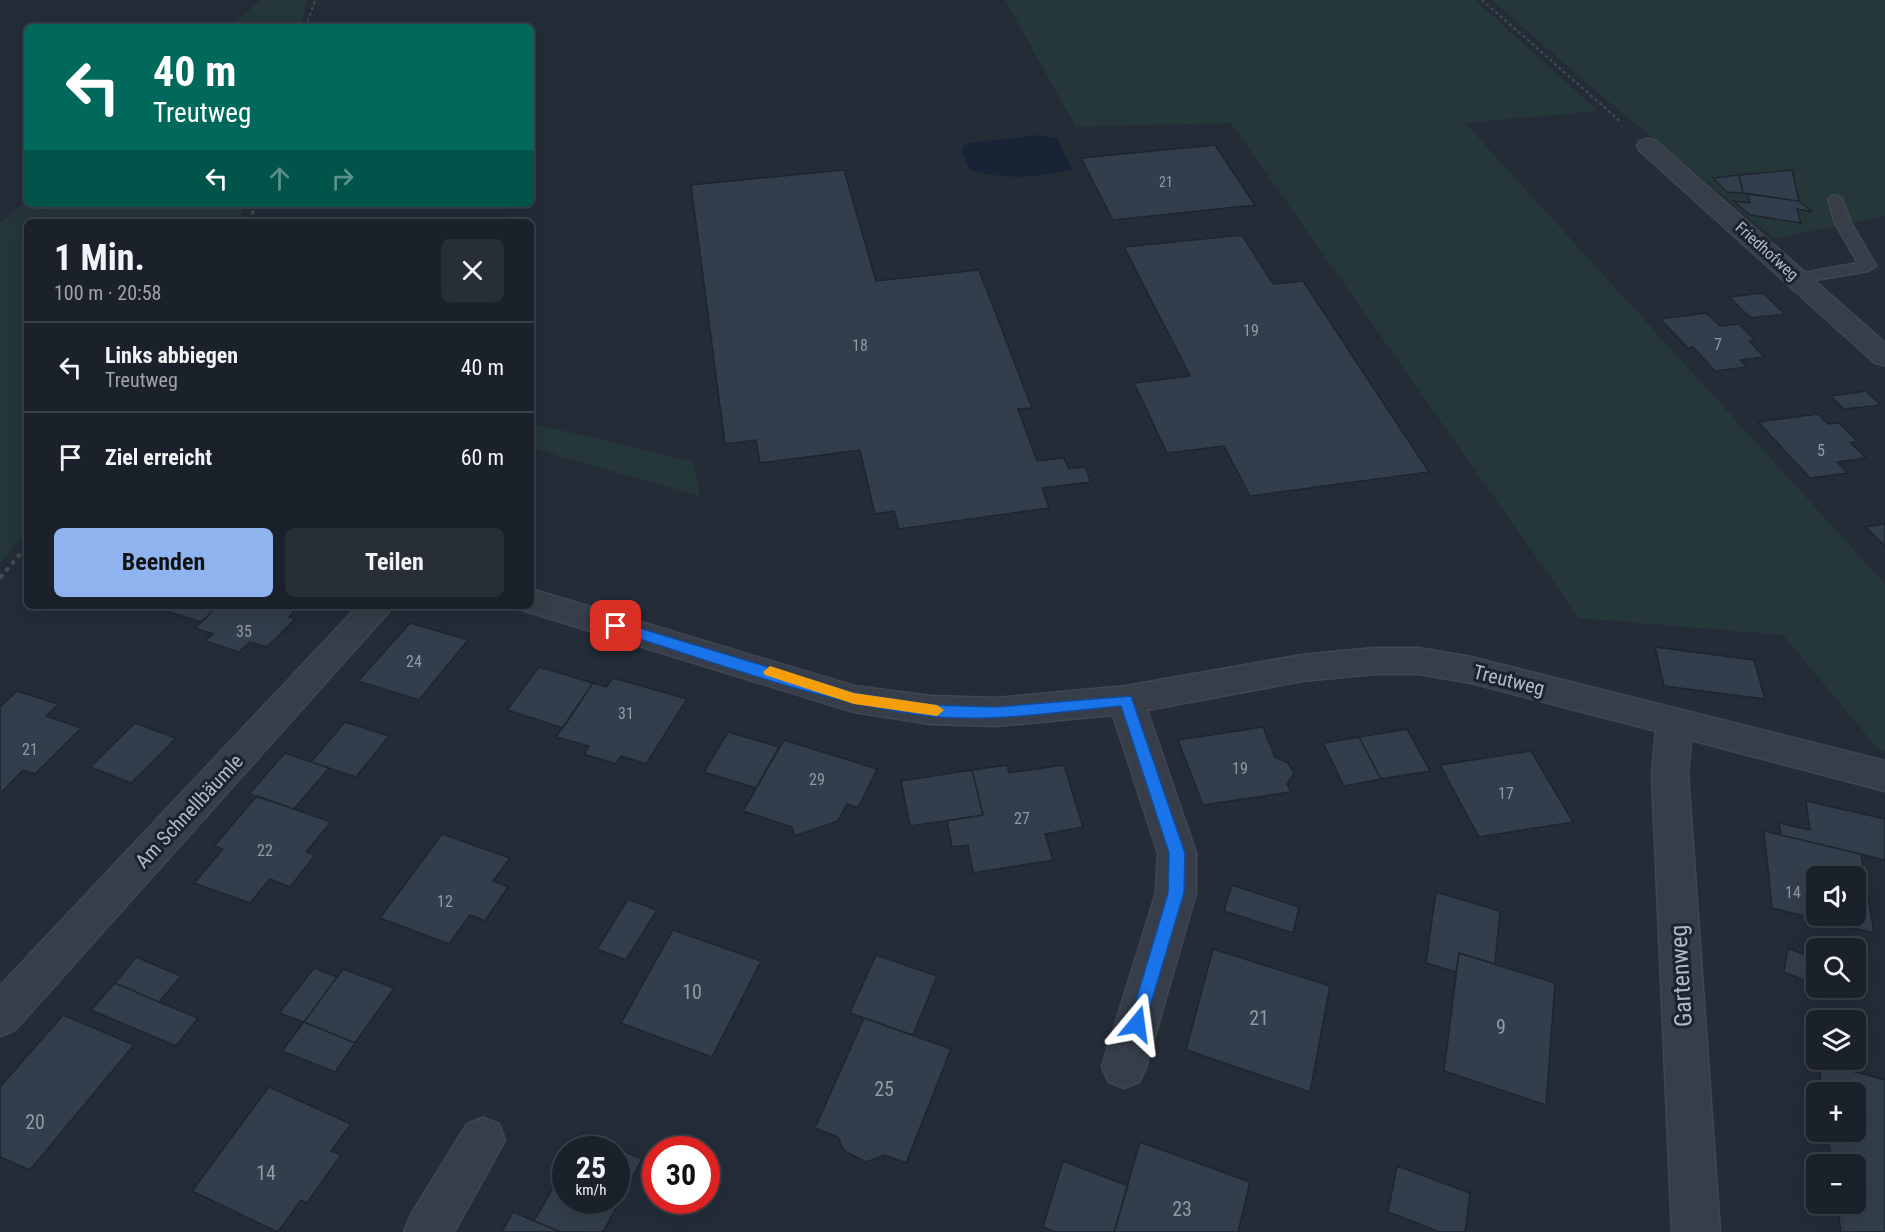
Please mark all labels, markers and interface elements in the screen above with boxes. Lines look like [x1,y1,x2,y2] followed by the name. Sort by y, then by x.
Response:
[153,47,236,96] text: 40 m
[54,48,132,126] icon: left
[153,97,251,129] text: Treutweg
[200,162,233,195] icon: left
[263,162,296,195] icon: ahead
[326,162,359,195] icon: right
[1159,174,1173,190] house number: 21
[1732,218,1802,284] street label: Friedhofweg
[54,237,145,279] text: 1 Min.
[441,239,504,302] button: close
[54,281,161,305] text: 100 m · 20:58
[1243,321,1259,340] house number: 19
[1714,335,1722,354] house number: 7
[852,336,868,355] house number: 18
[105,343,238,368] text: Links abbiegen
[54,351,87,384] icon: left
[461,355,504,380] text: 40 m
[105,368,178,392] text: Treutweg
[54,441,87,474] icon: arrive
[1817,441,1825,460] house number: 5
[105,445,212,470] text: Ziel erreicht
[461,445,504,470] text: 60 m
[54,528,273,597] button: Beenden
[285,528,504,597] button: Teilen
[590,600,641,651] pin
[599,609,632,642] icon: arrive
[236,622,252,641] house number: 35
[406,652,422,671] house number: 24
[1471,660,1547,700] street label: Treutweg
[618,704,634,723] house number: 31
[22,740,38,759] house number: 21
[130,749,248,873] street label: Am Schnellbäumle
[1232,759,1248,778] house number: 19
[809,770,825,789] house number: 29
[1498,784,1514,803] house number: 17
[1014,809,1030,828] house number: 27
[257,841,273,860] house number: 22
[1806,866,1866,1214] map controls
[1806,866,1866,926] button: sound
[1785,883,1801,902] house number: 14
[437,892,453,911] house number: 12
[1664,924,1698,1028] street label: Gartenweg
[1806,938,1866,998] button: search
[682,980,702,1004] house number: 10
[1105,992,1169,1056] position arrow
[1249,1006,1269,1030] house number: 21
[1806,1010,1866,1070] button: layers
[1496,1015,1506,1039] house number: 9
[874,1077,894,1101] house number: 25
[1806,1082,1866,1142] button: +
[25,1110,45,1134] house number: 20
[642,1136,720,1214] speed limit sign: 30
[576,1150,606,1185] text: 25
[1806,1154,1866,1214] button: −
[256,1161,276,1185] house number: 14
[576,1181,606,1199] text: km/h
[1172,1197,1192,1221] house number: 23

